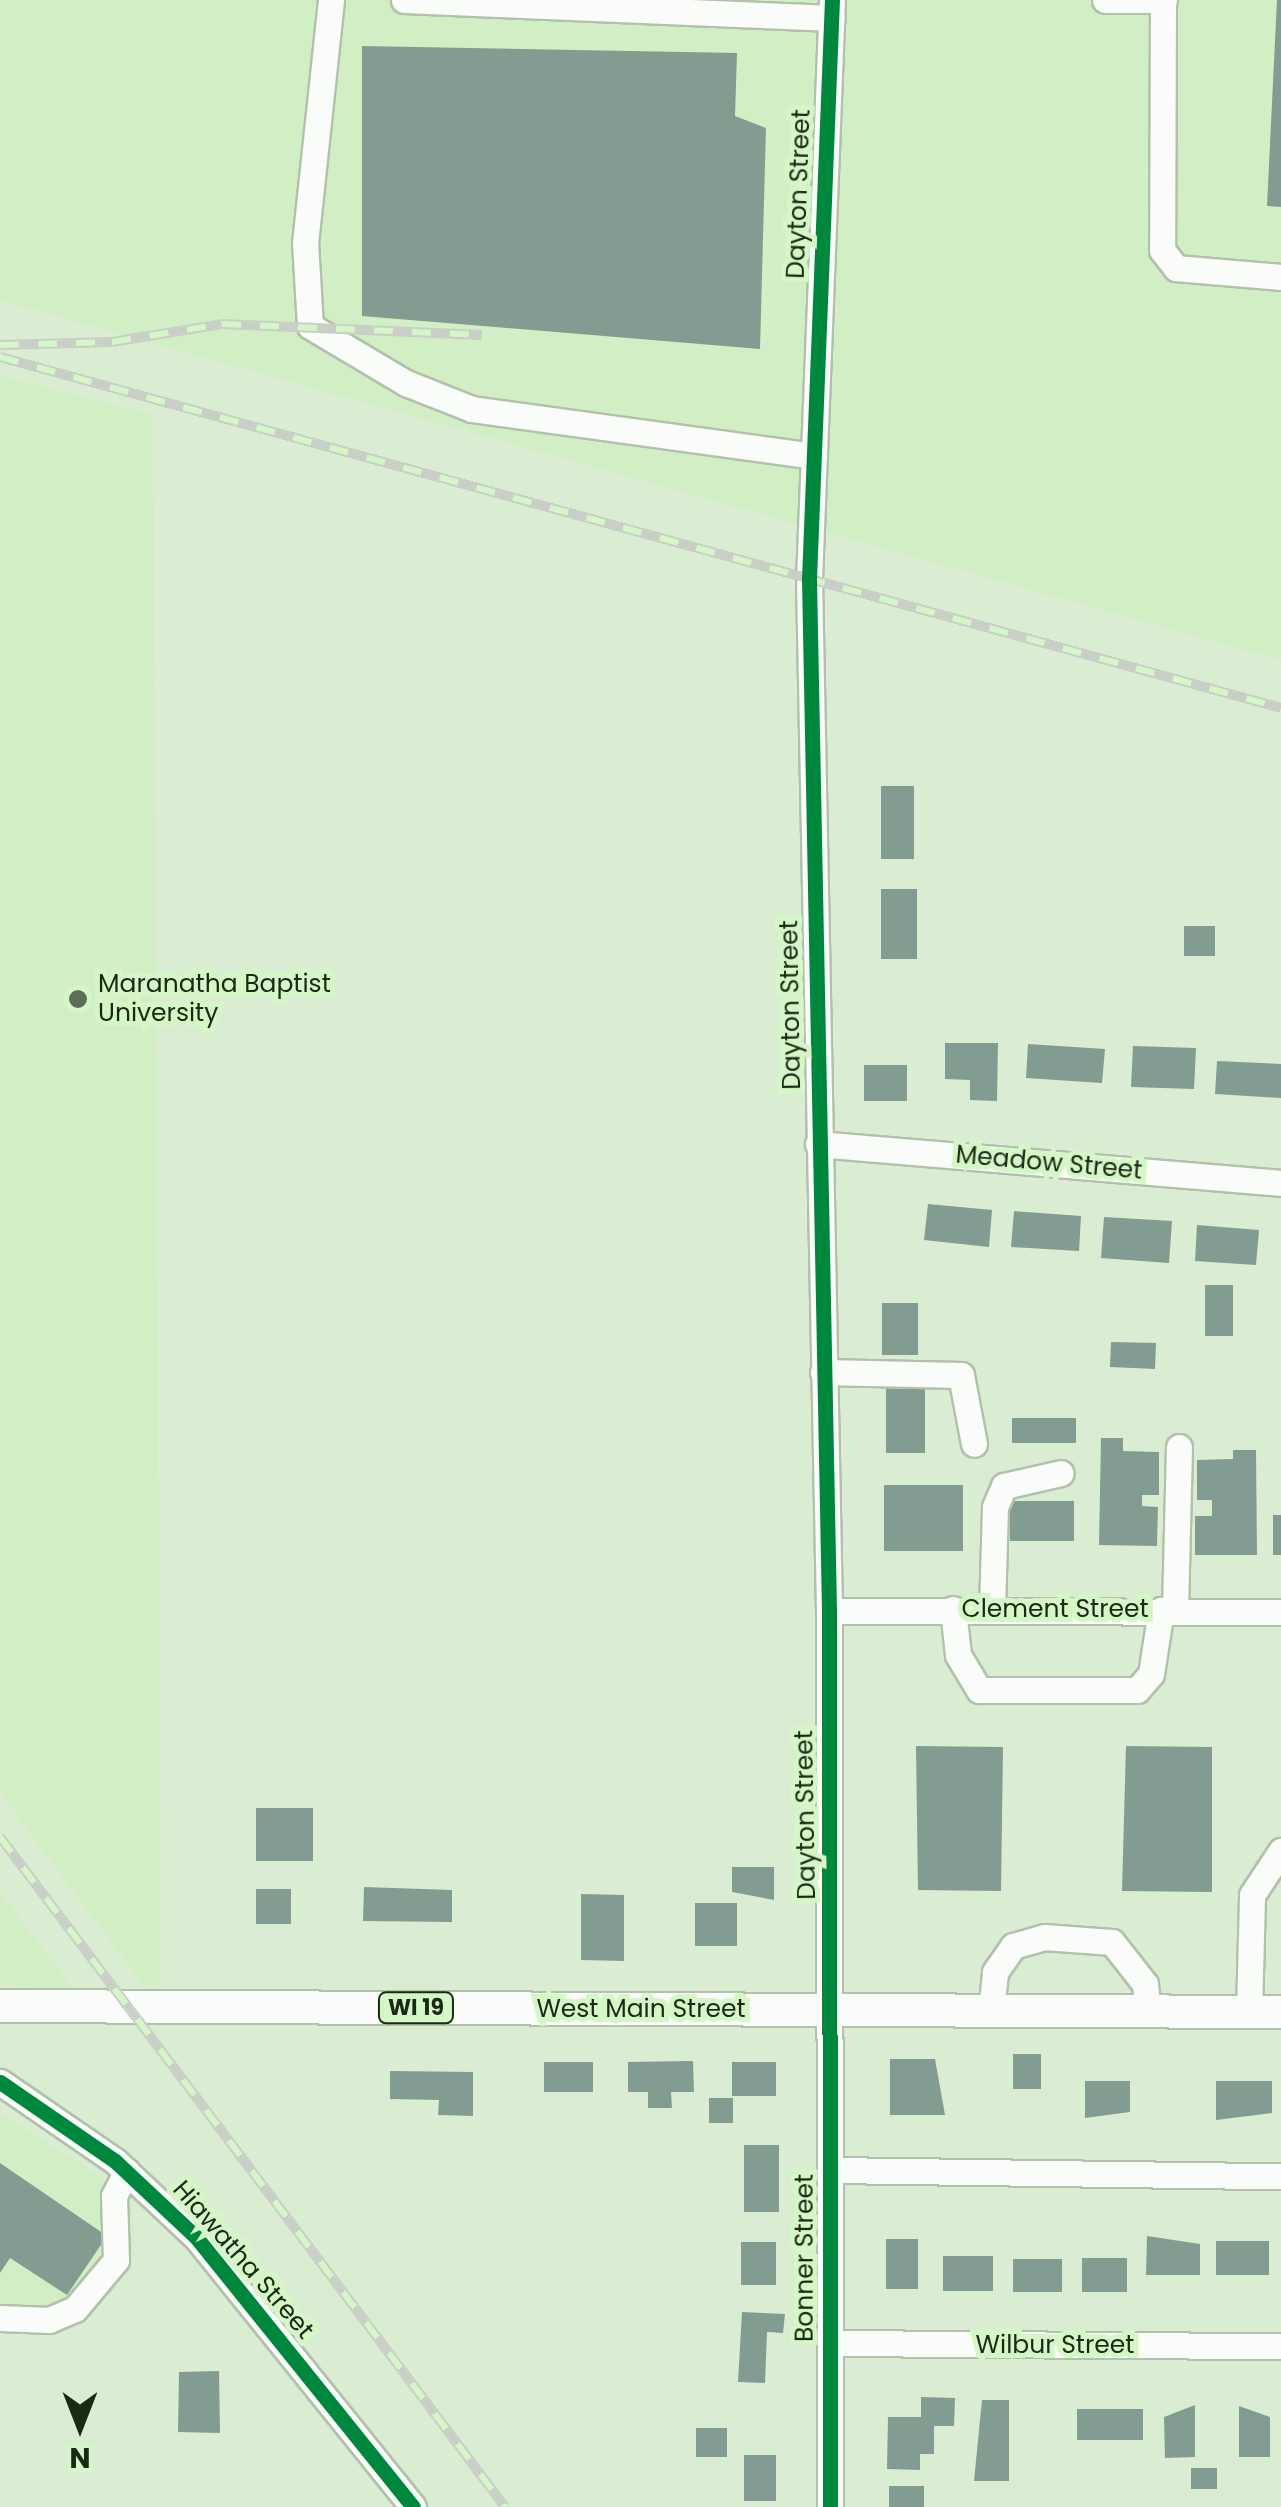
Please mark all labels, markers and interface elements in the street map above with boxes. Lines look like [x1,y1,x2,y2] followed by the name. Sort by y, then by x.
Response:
[781,109,817,279] street label: Dayton Street
[775,920,807,1090] street label: Dayton Street
[98,970,331,1029] place label: Maranatha Baptist University
[67,988,89,1010] marker: Maranatha Baptist University
[954,1140,1144,1186] street label: Meadow Street
[961,1594,1149,1624] street label: Clement Street
[790,1730,822,1900] street label: Dayton Street
[376,1991,456,2025] road number: WI 19
[536,1994,746,2024] street label: West Main Street
[790,2174,820,2342] street label: Bonner Street
[166,2175,320,2345] street label: Hiawatha Street
[976,2330,1134,2360] street label: Wilbur Street
[30,2377,130,2477] north arrow
[69,2438,91,2477] text: N

